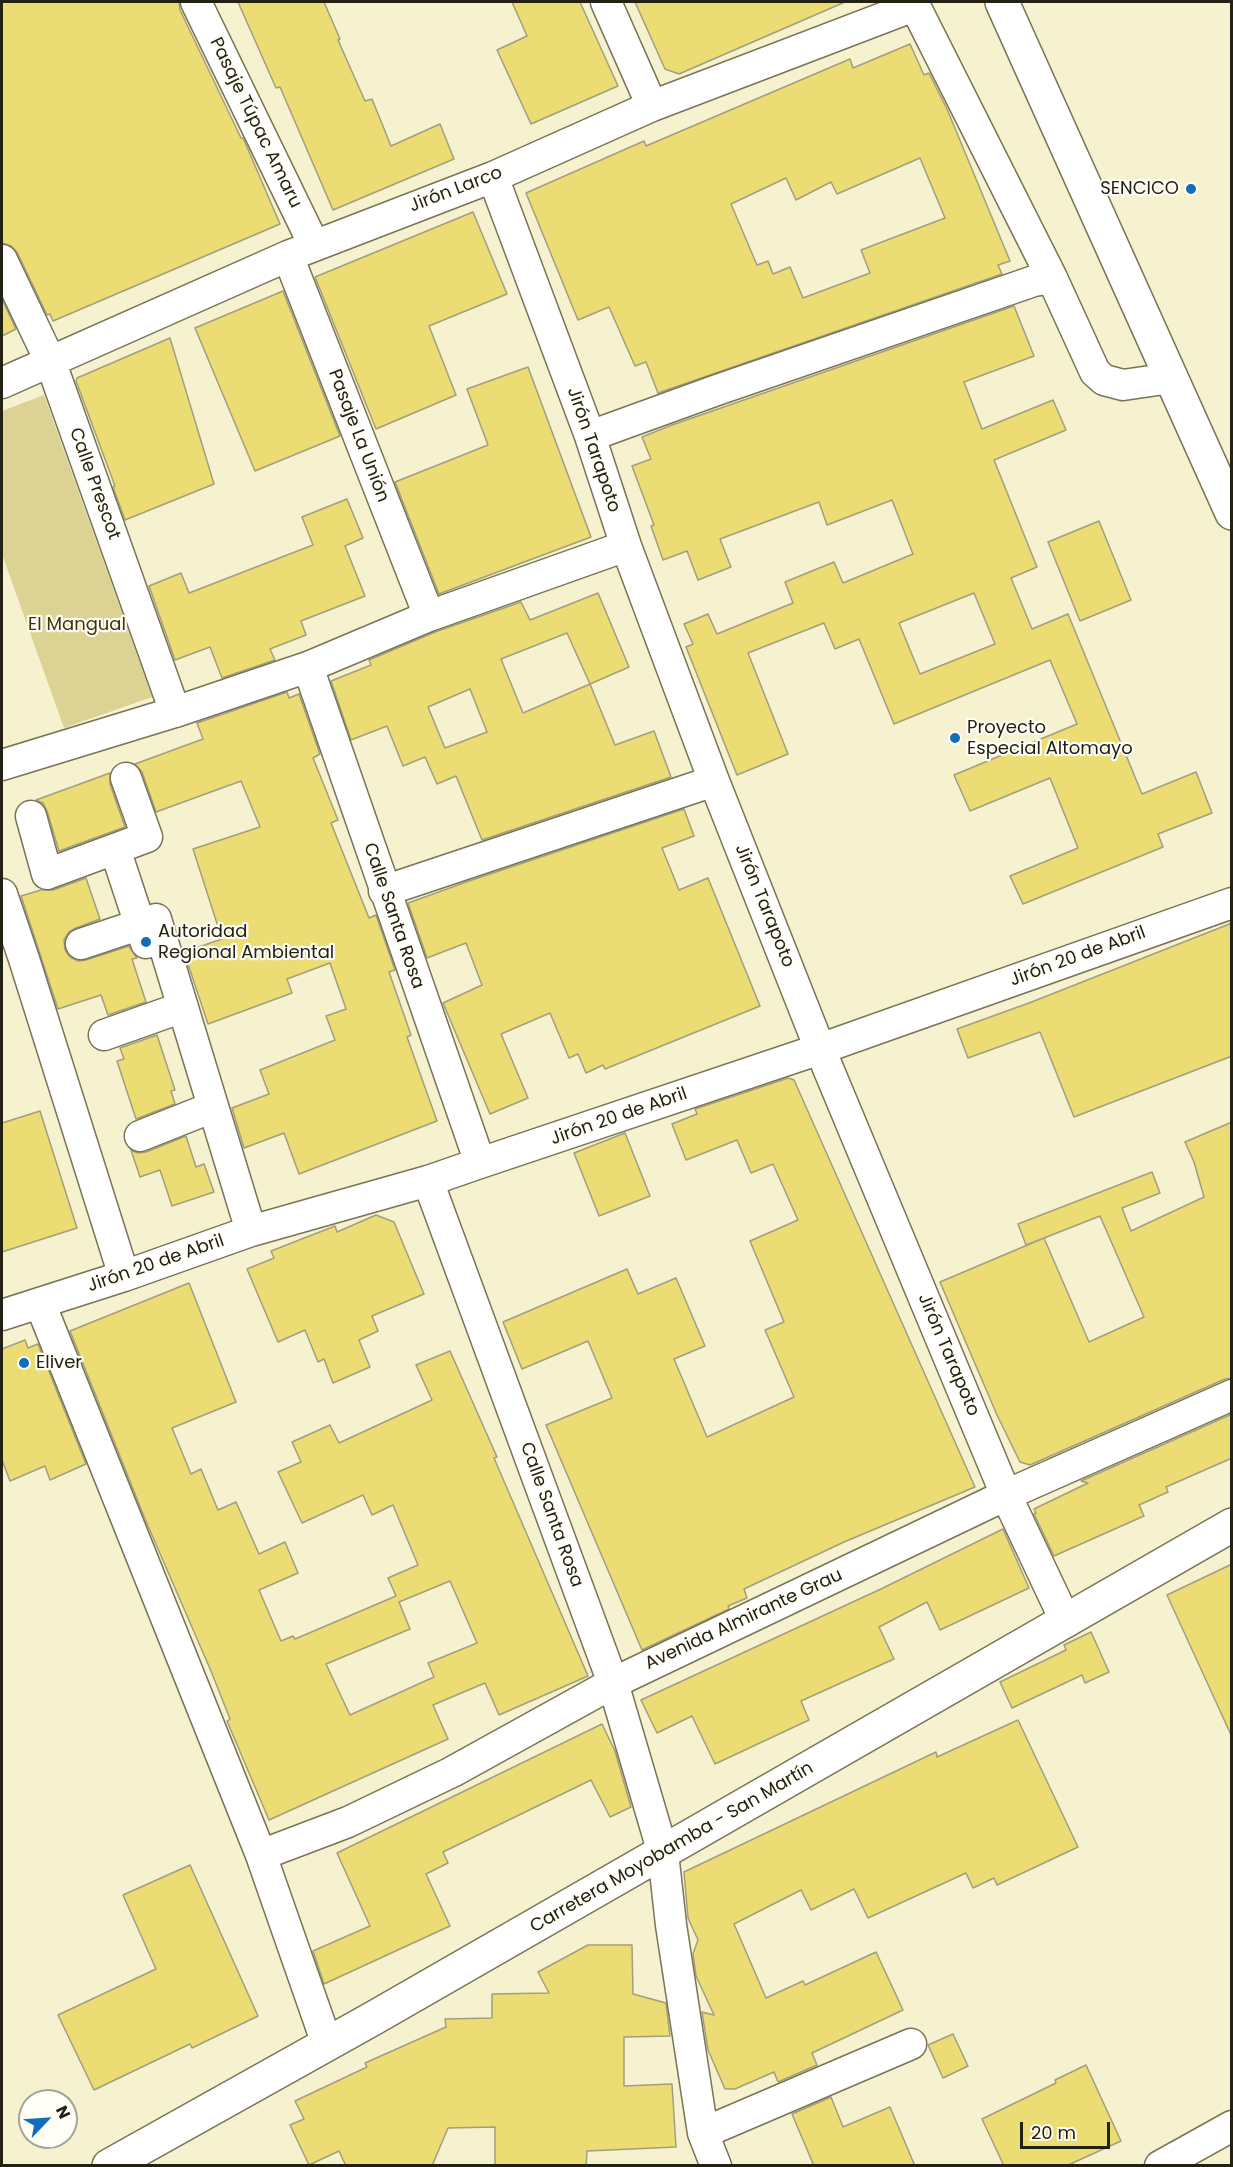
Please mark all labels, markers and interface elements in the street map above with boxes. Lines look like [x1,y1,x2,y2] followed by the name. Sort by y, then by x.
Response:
[204,34,306,212] street label: Pasaje Túpac Amaru
[407,162,505,218] street label: Jirón Larco
[1100,178,1179,200] place label: SENCICO
[1184,182,1198,196] marker: SENCICO
[323,367,393,505] street label: Pasaje La Unión
[561,385,625,515] street label: Jirón Tarapoto
[64,425,124,543] street label: Calle Prescot
[28,614,126,636] park label: El Mangual
[967,717,1133,760] place label: Proyecto Especial Altomayo
[948,731,962,745] marker: Proyecto Especial Altomayo
[358,840,428,992] street label: Calle Santa Rosa
[729,841,799,971] street label: Jirón Tarapoto
[158,921,334,964] place label: Autoridad Regional Ambiental
[1007,922,1149,992] street label: Jirón 20 de Abril
[139,935,153,949] marker: Autoridad Regional Ambiental
[548,1084,690,1150] street label: Jirón 20 de Abril
[85,1231,227,1297] street label: Jirón 20 de Abril
[912,1290,984,1420] street label: Jirón Tarapoto
[36,1352,82,1374] place label: Eliver
[17,1356,31,1370] marker: Eliver
[515,1440,587,1590] street label: Calle Santa Rosa
[642,1565,846,1675] street label: Avenida Almirante Grau
[527,1758,817,1938] street label: Carretera Moyobamba - San Martín
[18,2089,78,2149] north arrow
[50,2102,76,2122] text: N
[1023,2110,1113,2148] scale bar
[1031,2120,1076,2145] text: 20 m

